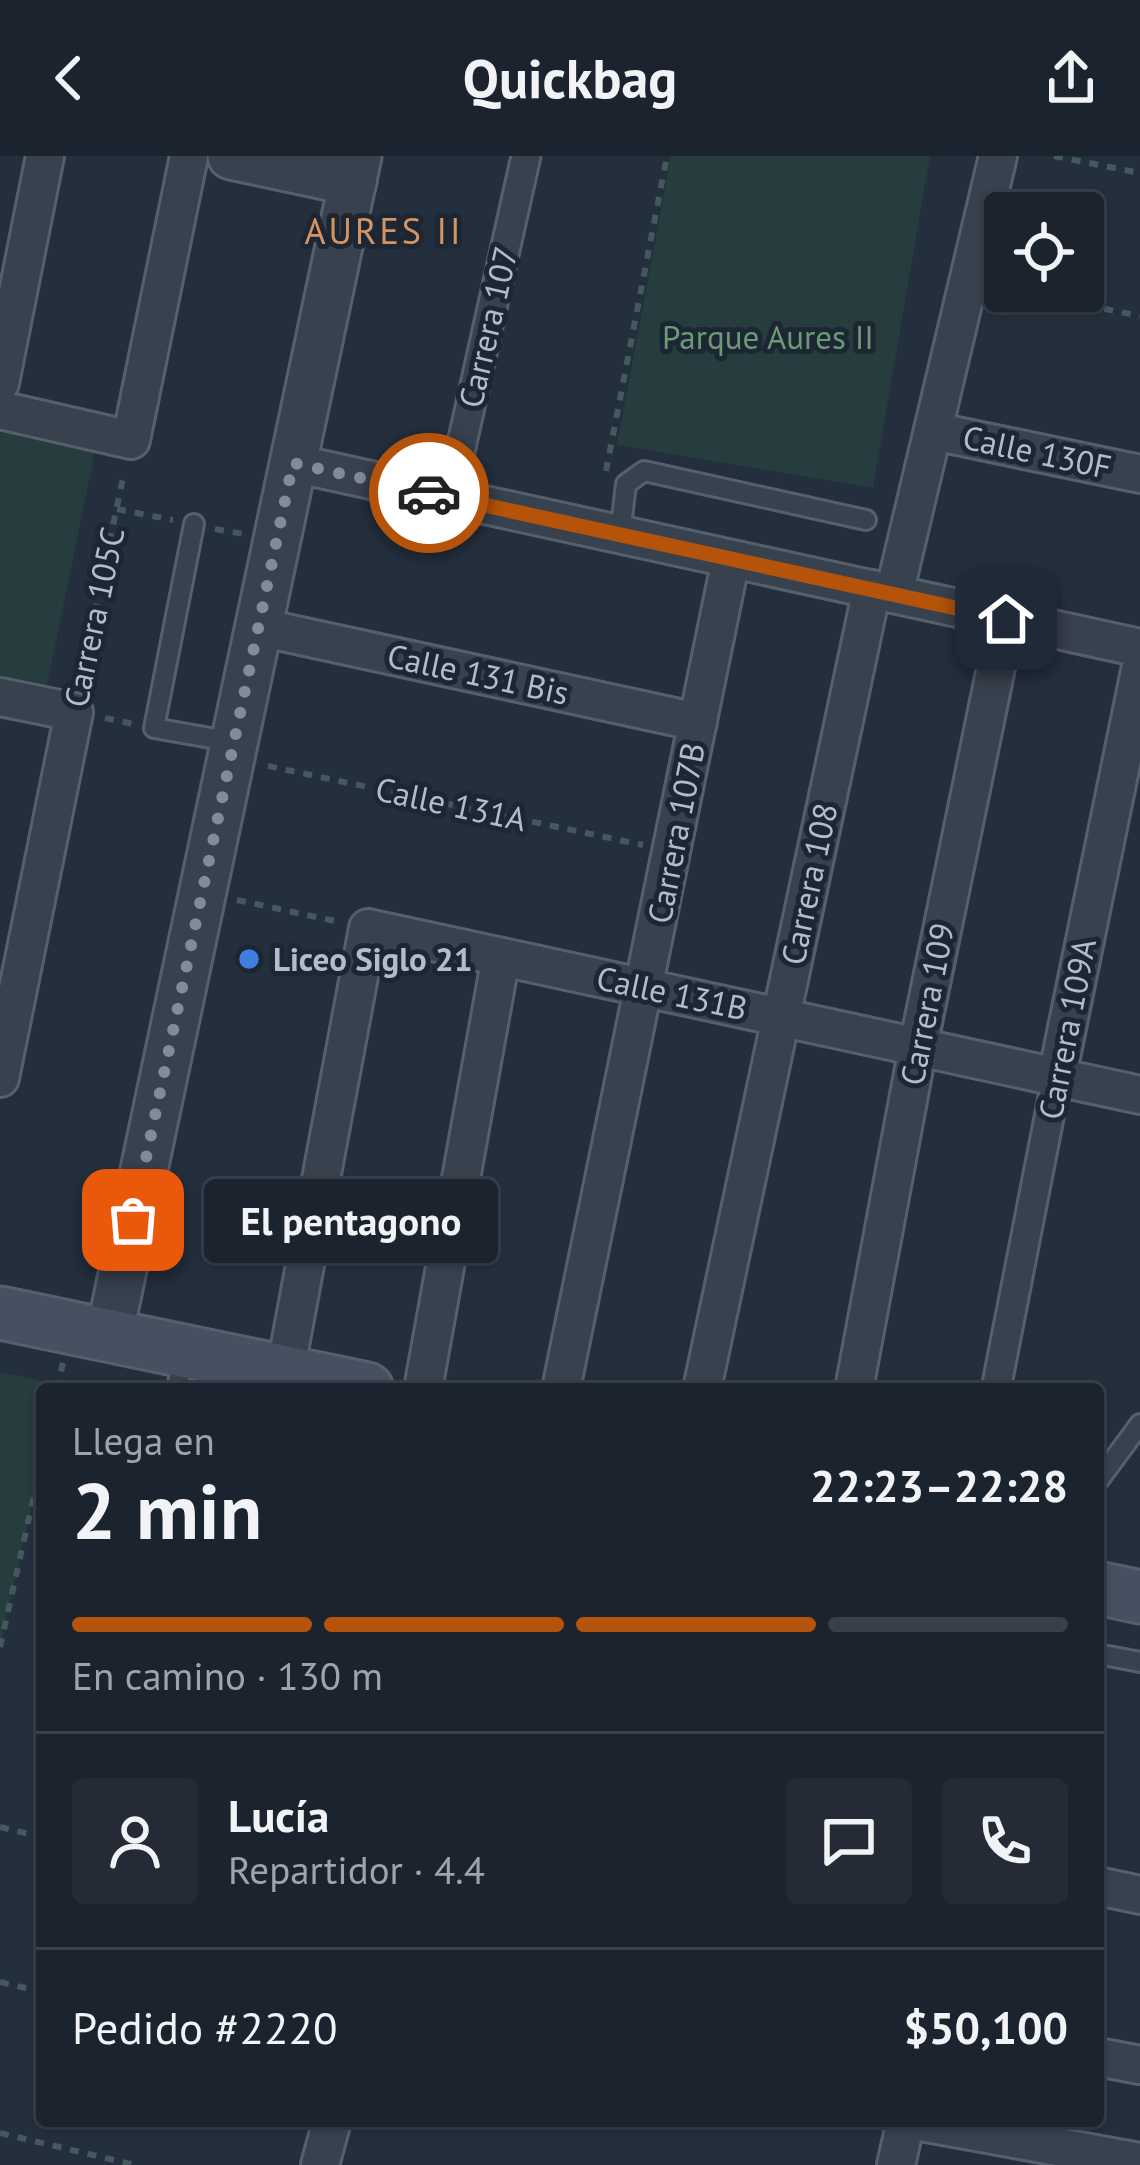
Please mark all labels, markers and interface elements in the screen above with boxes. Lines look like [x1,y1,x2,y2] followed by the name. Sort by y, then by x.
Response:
[463,43,677,113] text: Quickbag
[36,45,102,111] icon: back
[1038,45,1104,111] icon: share
[984,192,1104,312] map controls
[984,192,1104,312] button: locate
[305,207,463,254] district label: AURES II
[448,242,527,412] street label: Carrera 107
[662,315,874,358] park label: Parque Aures II
[959,415,1115,488] street label: Calle 130F
[369,433,489,553] courier
[396,460,462,526] icon: car
[53,523,134,711] street label: Carrera 105C
[955,568,1057,670] pin
[973,586,1039,652] icon: home
[384,633,573,714] street label: Calle 131 Bis
[637,739,714,927] street label: Carrera 107B
[372,767,531,841] street label: Calle 131A
[770,799,847,969] street label: Carrera 108
[890,919,963,1089] street label: Carrera 109
[1028,934,1105,1123] street label: Carrera 109A
[273,937,473,980] place label: Liceo Siglo 21
[236,946,262,972] marker: Liceo Siglo 21
[593,956,751,1029] street label: Calle 131B
[82,1169,184,1271] pin
[205,1178,499,1262] callout: El pentagono
[100,1187,166,1253] icon: bag
[241,1195,461,1246] text: El pentagono
[72,1415,215,1466] text: Llega en
[810,1456,1068,1514] text: 22:23–22:28
[72,1460,262,1561] text: 2 min
[72,1650,383,1701] text: En camino · 130 m
[72,1778,198,1904] button: person
[786,1778,912,1904] button: chat
[942,1778,1068,1904] button: phone
[228,1786,329,1844] text: Lucía
[228,1844,485,1895] text: Repartidor · 4.4
[72,1998,338,2056] text: Pedido #2220
[904,1998,1068,2056] text: $50,100

